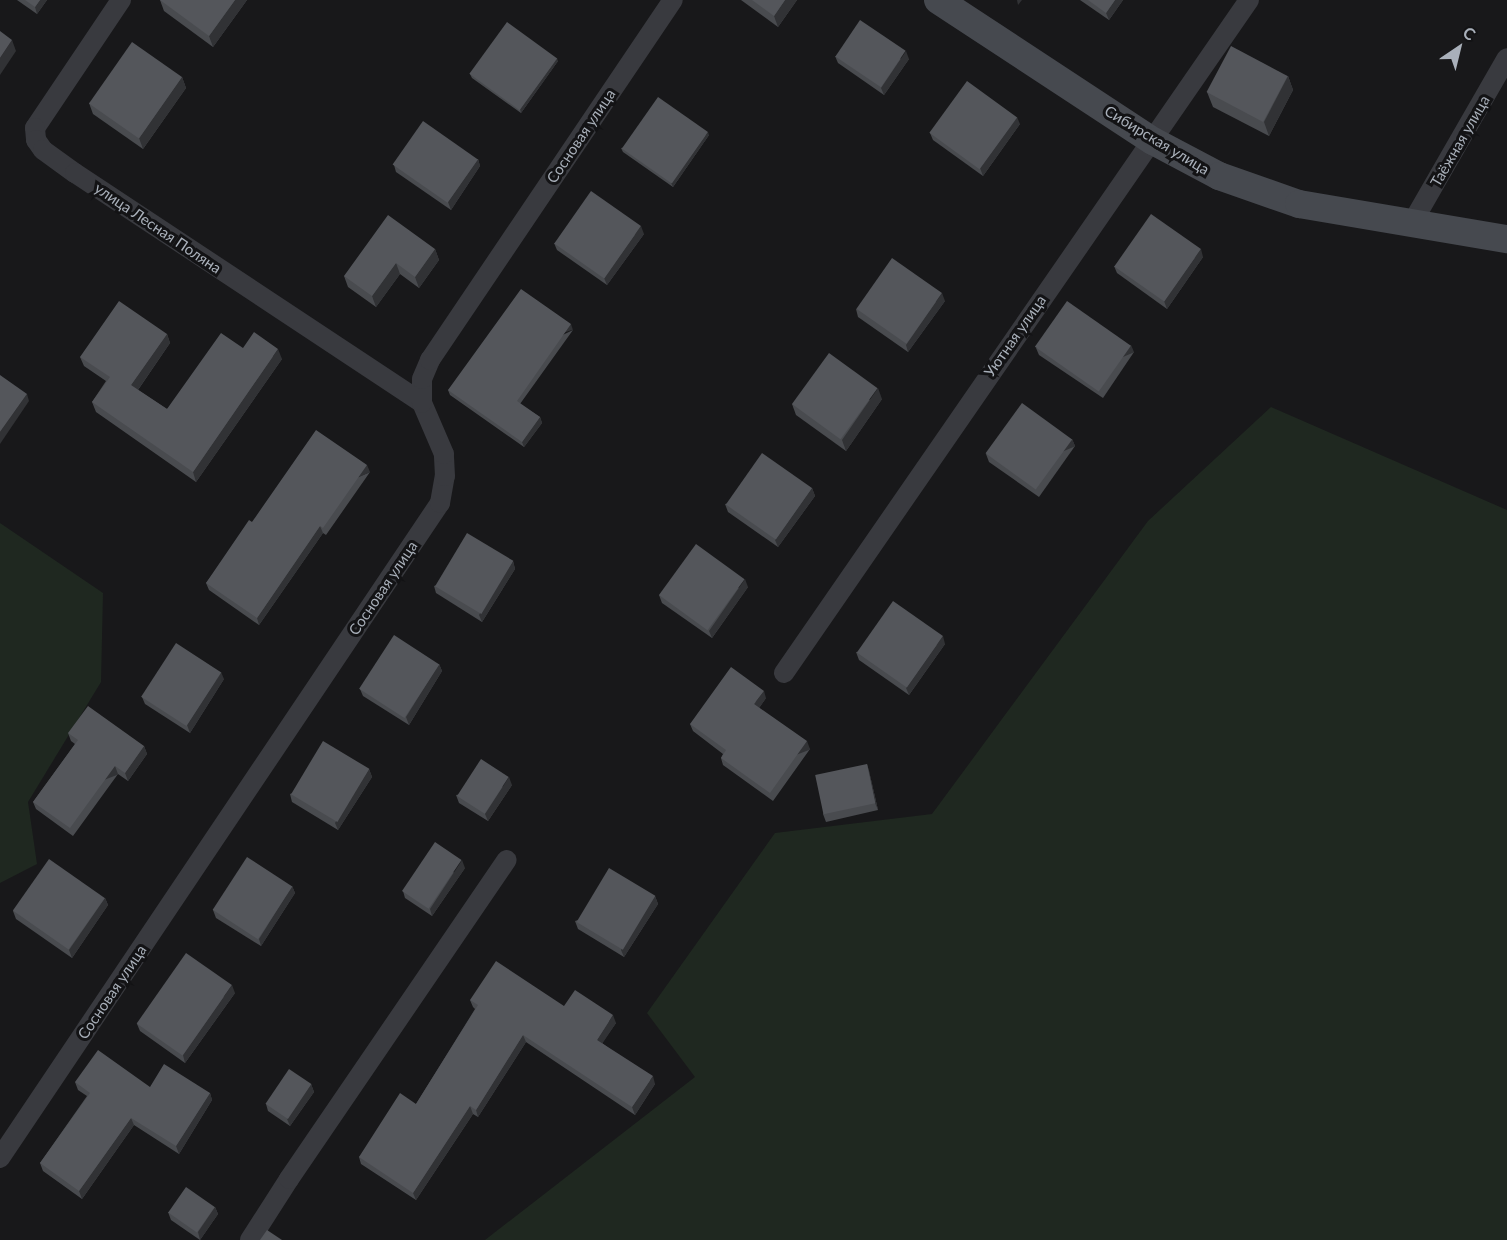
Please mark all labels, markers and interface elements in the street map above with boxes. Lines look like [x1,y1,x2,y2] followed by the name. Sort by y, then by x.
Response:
[1429,18,1489,78] north arrow
[1460,22,1479,44] text: С
[543,86,619,186] street label: Сосновая улица
[1427,92,1493,190] street label: Таёжная улица
[1101,102,1213,178] street label: Сибирская улица
[91,179,225,277] street label: улица Лесная Поляна
[980,292,1050,380] street label: Уютная улица
[345,538,421,638] street label: Сосновая улица
[74,942,150,1042] street label: Сосновая улица

